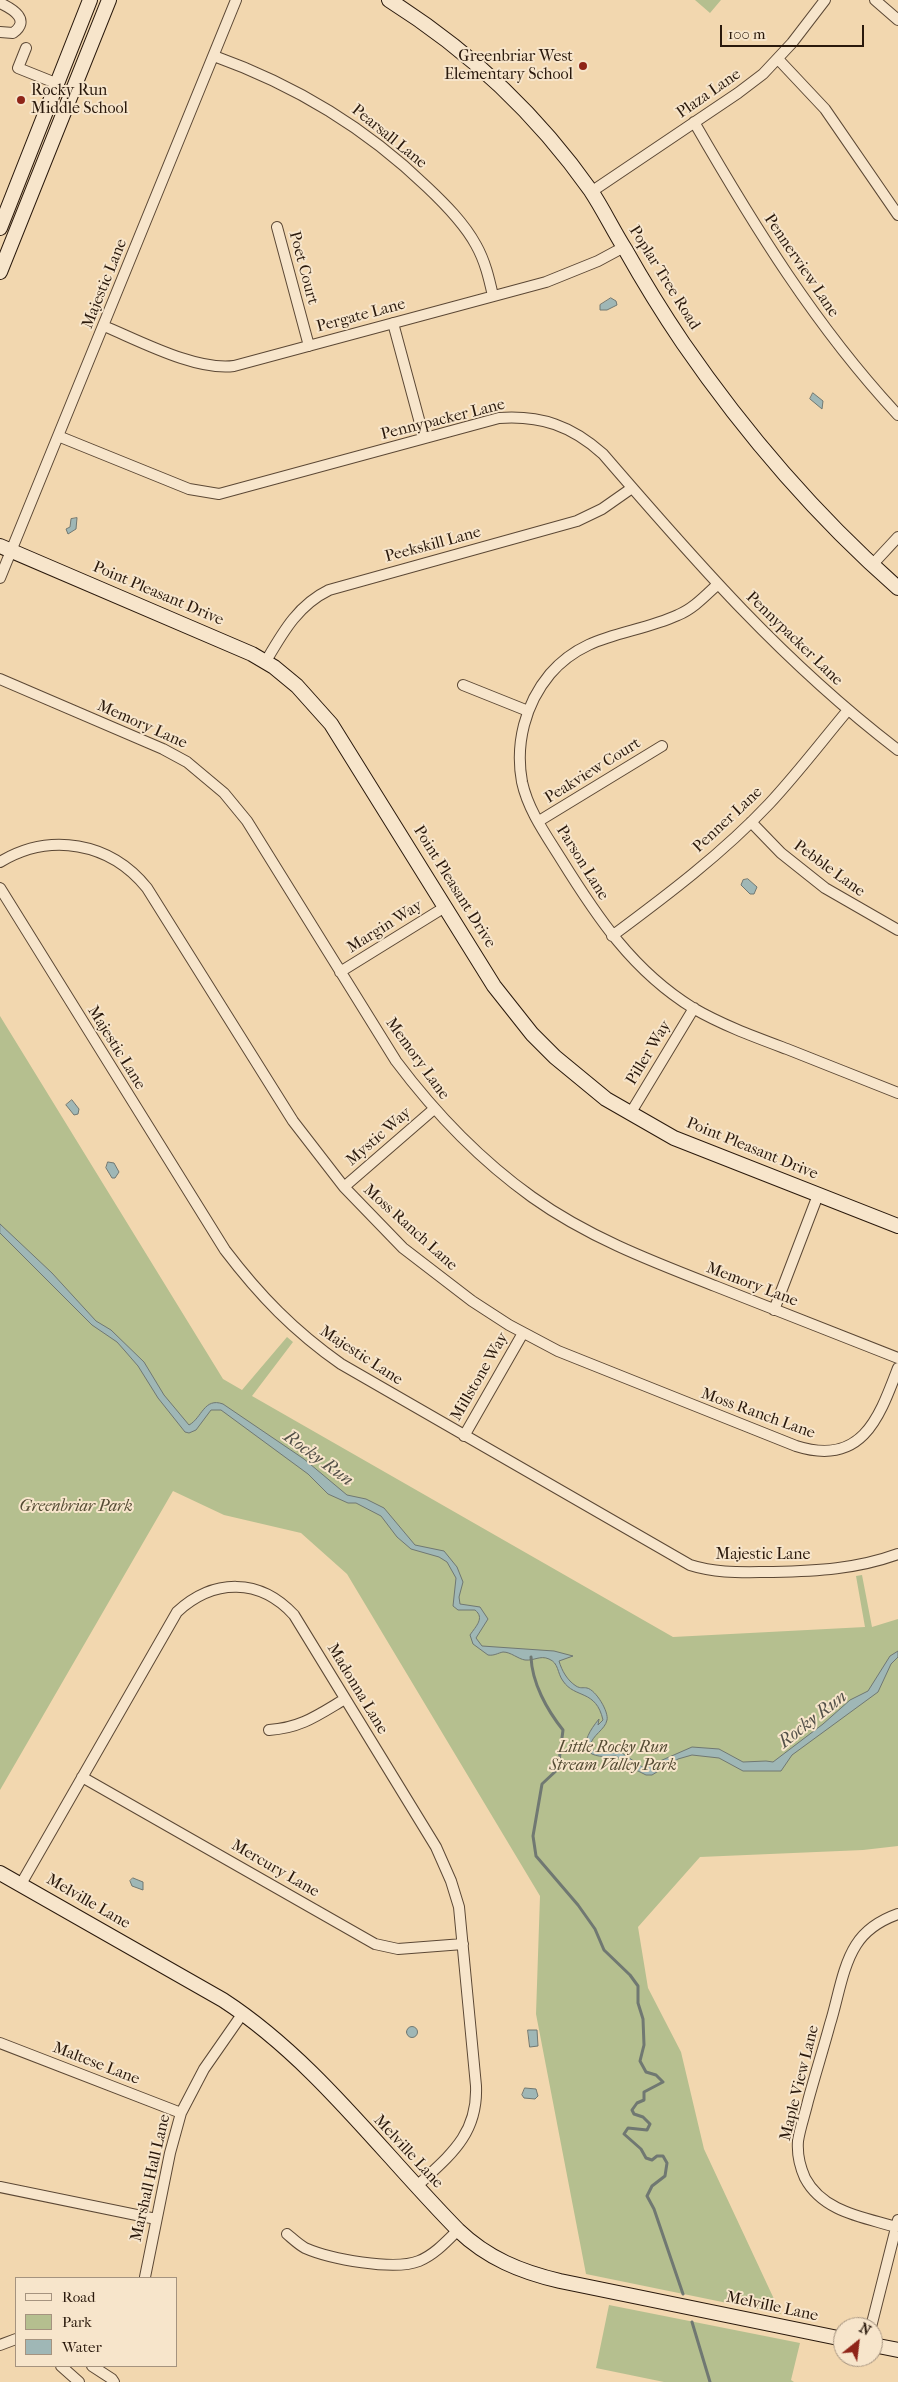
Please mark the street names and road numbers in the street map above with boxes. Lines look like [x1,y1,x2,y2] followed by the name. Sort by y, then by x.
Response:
[673,65,745,123] street label: Plaza Lane
[348,101,430,173] street label: Pearsall Lane
[759,211,843,321] street label: Pennerview Lane
[624,222,704,334] street label: Poplar Tree Road
[284,229,322,307] street label: Poet Court
[78,236,132,332] street label: Majestic Lane
[314,295,408,337] street label: Pergate Lane
[379,395,507,445] street label: Pennypacker Lane
[383,523,483,567] street label: Peekskill Lane
[90,558,226,630] street label: Point Pleasant Drive
[742,588,846,690] street label: Pennypacker Lane
[94,697,190,753] street label: Memory Lane
[542,734,644,808] street label: Peakview Court
[689,783,767,857] street label: Penner Lane
[409,822,499,952] street label: Point Pleasant Drive
[551,822,613,904] street label: Parson Lane
[790,837,868,901] street label: Pebble Lane
[344,896,426,958] street label: Margin Way
[83,1003,149,1093] street label: Majestic Lane
[381,1014,453,1104] street label: Memory Lane
[622,1017,676,1089] street label: Piller Way
[343,1104,415,1170] street label: Mystic Way
[683,1114,821,1184] street label: Point Pleasant Drive
[359,1181,461,1275] street label: Moss Ranch Lane
[703,1259,801,1311] street label: Memory Lane
[316,1322,406,1390] street label: Majestic Lane
[447,1329,513,1425] street label: Millstone Way
[698,1384,818,1444] street label: Moss Ranch Lane
[716,1545,810,1565] street label: Majestic Lane
[322,1640,392,1738] street label: Madonna Lane
[228,1836,322,1902] street label: Mercury Lane
[43,1870,133,1934] street label: Melville Lane
[776,2023,824,2143] street label: Maple View Lane
[50,2039,142,2089] street label: Maltese Lane
[369,2111,447,2193] street label: Melville Lane
[127,2113,175,2243] street label: Marshall Hall Lane
[724,2288,820,2326] street label: Melville Lane

